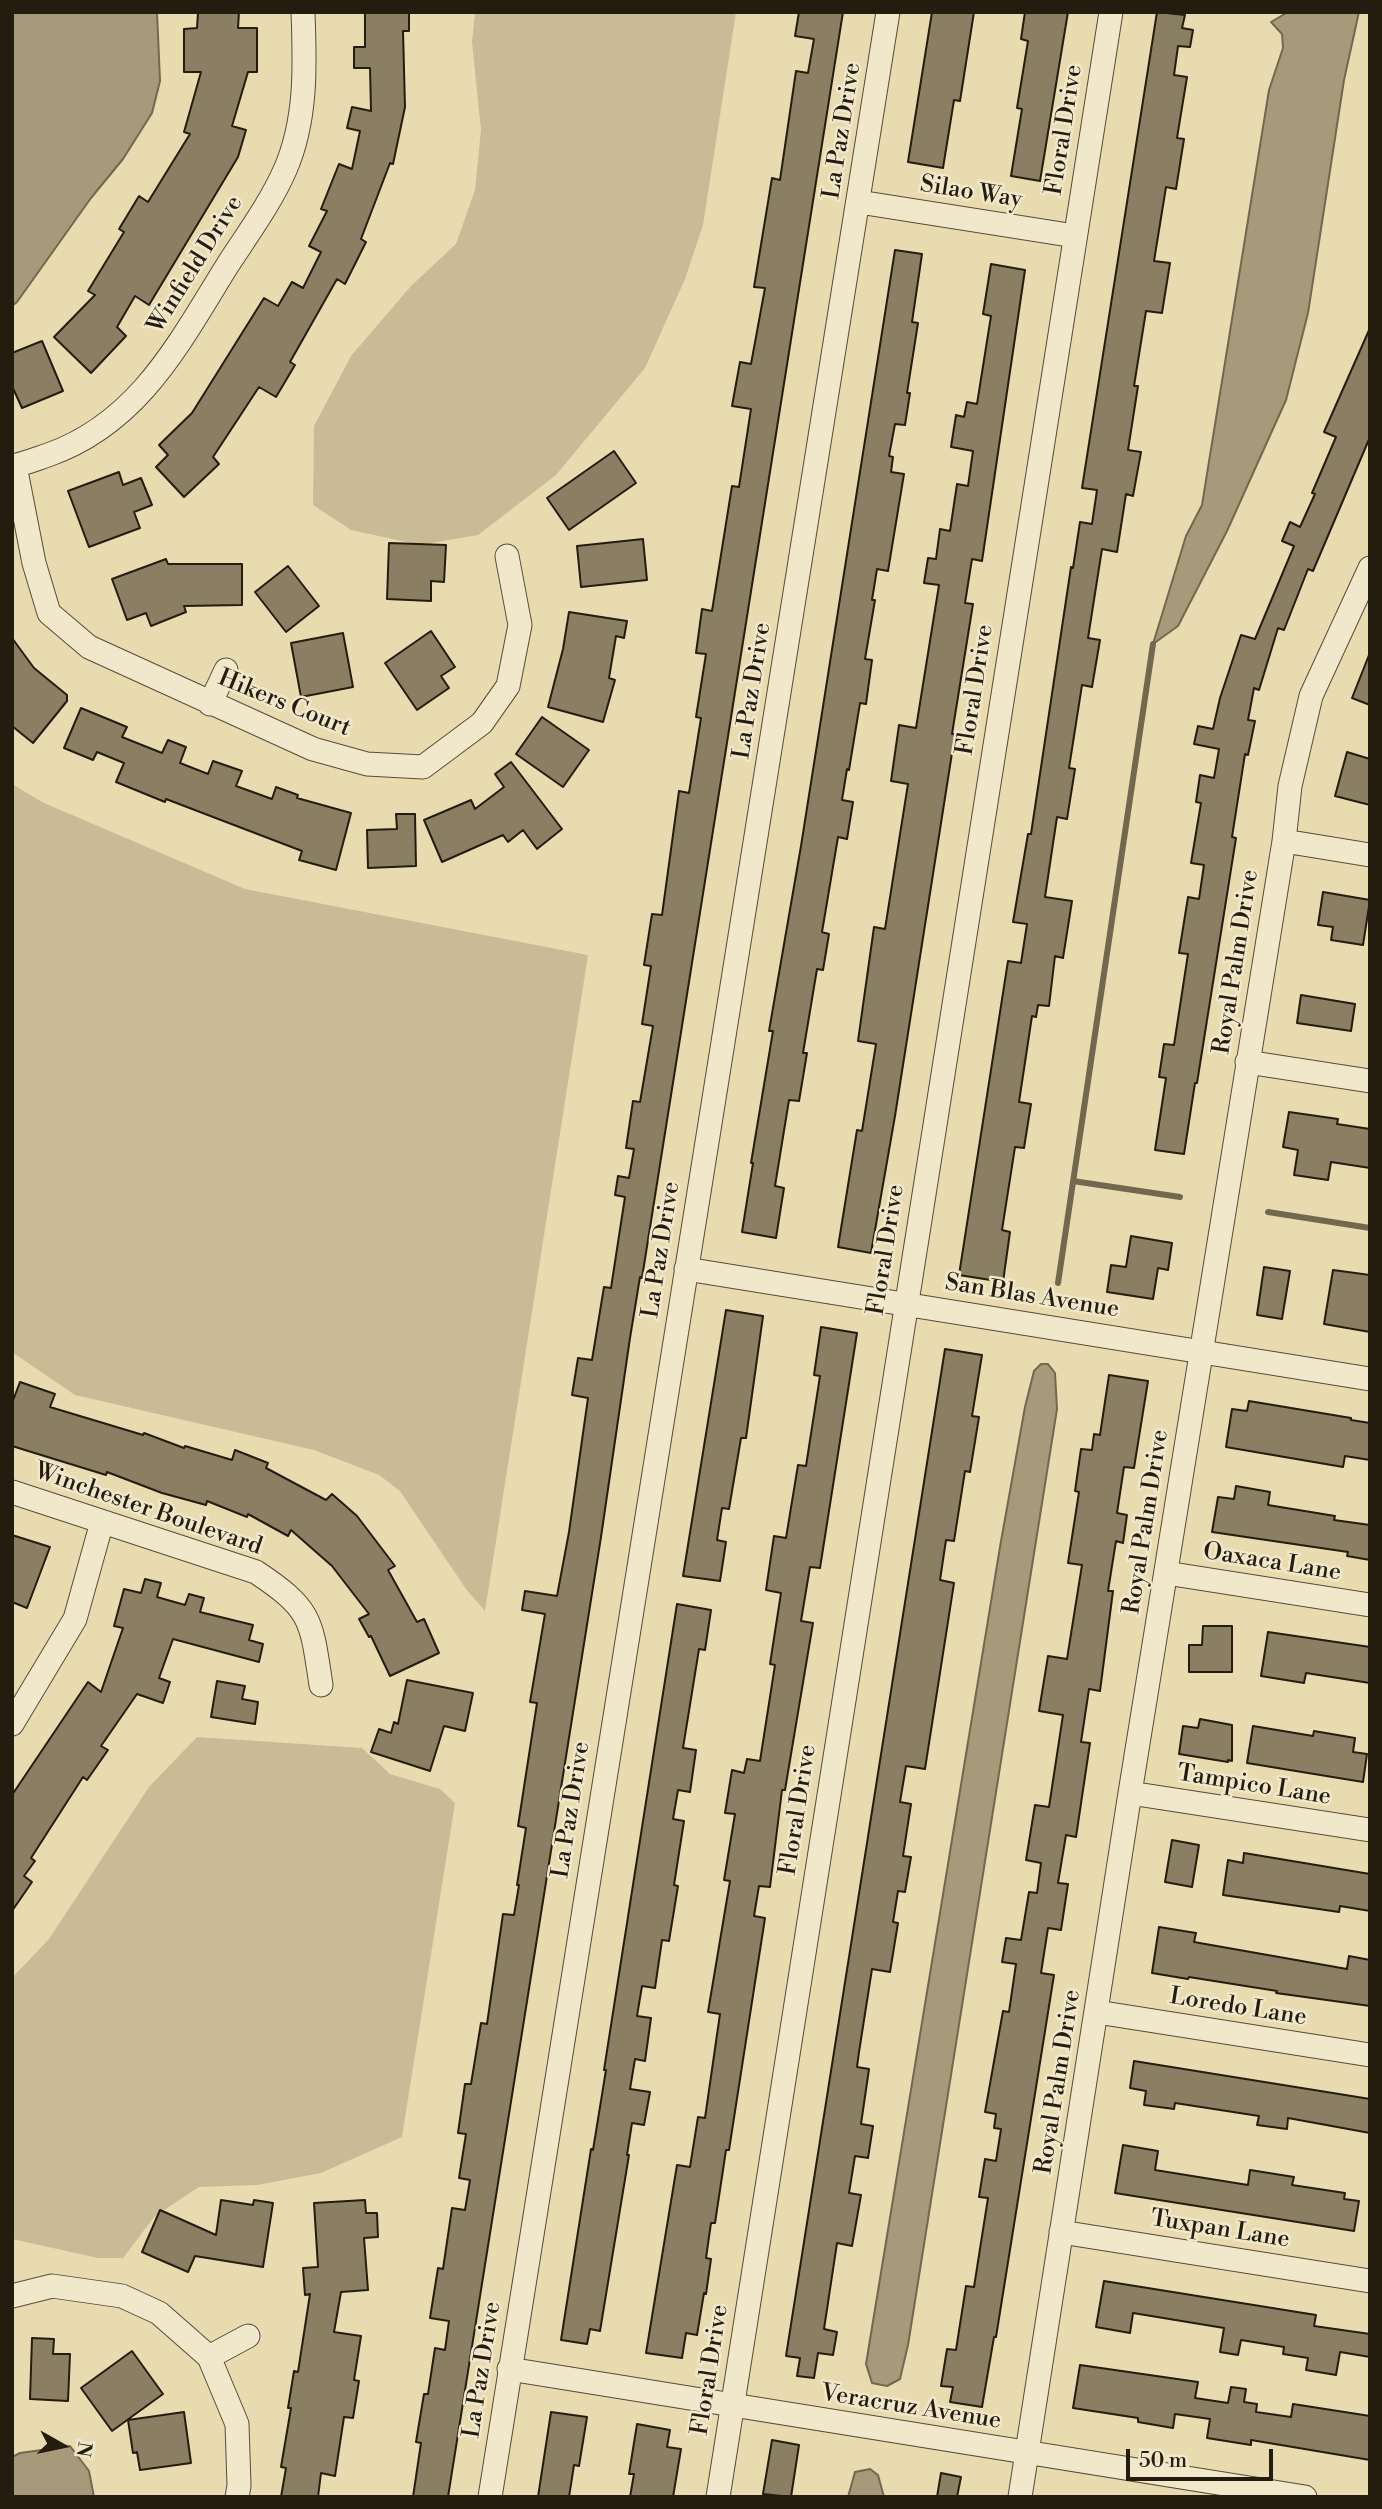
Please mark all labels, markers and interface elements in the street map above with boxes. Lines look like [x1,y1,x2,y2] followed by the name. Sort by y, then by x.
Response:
[818,61,868,201] street label: La Paz Drive
[1040,63,1090,197] street label: Floral Drive
[918,171,1024,215] street label: Silao Way
[142,191,250,339] street label: Winfield Drive
[728,621,778,761] street label: La Paz Drive
[951,623,1001,757] street label: Floral Drive
[213,664,355,744] street label: Hikers Court
[1208,868,1266,1056] street label: Royal Palm Drive
[637,1180,687,1320] street label: La Paz Drive
[862,1183,912,1317] street label: Floral Drive
[943,1269,1121,1325] street label: San Blas Avenue
[1118,1428,1176,1616] street label: Royal Palm Drive
[30,1457,266,1563] street label: Winchester Boulevard
[1201,1538,1343,1588] street label: Oaxaca Lane
[547,1740,597,1880] street label: La Paz Drive
[774,1743,824,1877] street label: Floral Drive
[1175,1760,1333,1812] street label: Tampico Lane
[1168,1983,1308,2033] street label: Loredo Lane
[1030,1988,1088,2176] street label: Royal Palm Drive
[1148,2205,1292,2255] street label: Tuxpan Lane
[458,2300,508,2440] street label: La Paz Drive
[686,2303,736,2437] street label: Floral Drive
[819,2380,1003,2436] street label: Veracruz Avenue
[28,2411,98,2481] north arrow
[1130,2436,1277,2480] scale bar
[71,2440,97,2459] text: N
[1139,2448,1187,2474] text: 50 m

